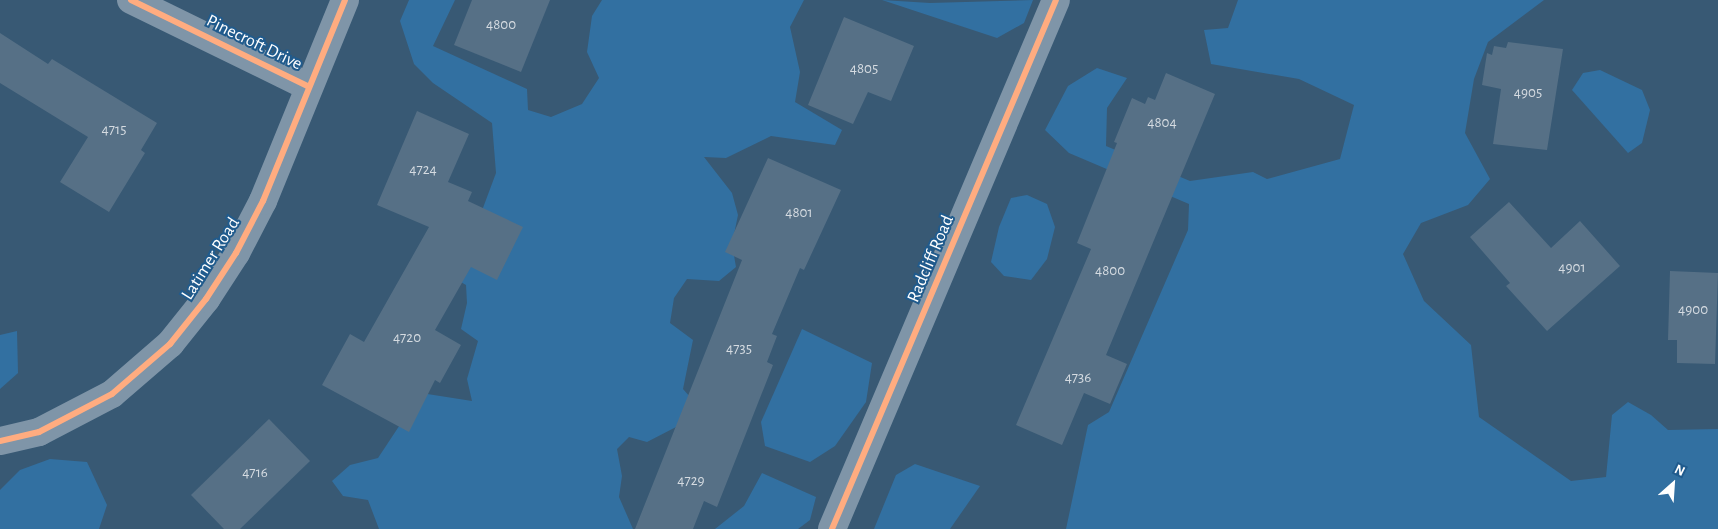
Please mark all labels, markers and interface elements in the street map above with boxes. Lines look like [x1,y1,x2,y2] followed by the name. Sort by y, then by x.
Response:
[202,10,306,76] street label: Pinecroft Drive
[486,16,516,34] house number: 4800
[850,60,878,78] house number: 4805
[1514,84,1542,102] house number: 4905
[1147,114,1177,132] house number: 4804
[102,121,126,139] house number: 4715
[409,161,437,179] house number: 4724
[785,204,813,222] house number: 4801
[903,212,959,306] street label: Radcliff Road
[177,214,245,304] street label: Latimer Road
[1558,259,1586,277] house number: 4901
[1095,262,1125,280] house number: 4800
[1678,301,1708,319] house number: 4900
[393,329,421,347] house number: 4720
[726,340,752,358] house number: 4735
[1065,369,1091,387] house number: 4736
[1648,459,1698,509] north arrow
[1672,462,1687,479] text: N
[242,464,268,482] house number: 4716
[677,472,705,490] house number: 4729

